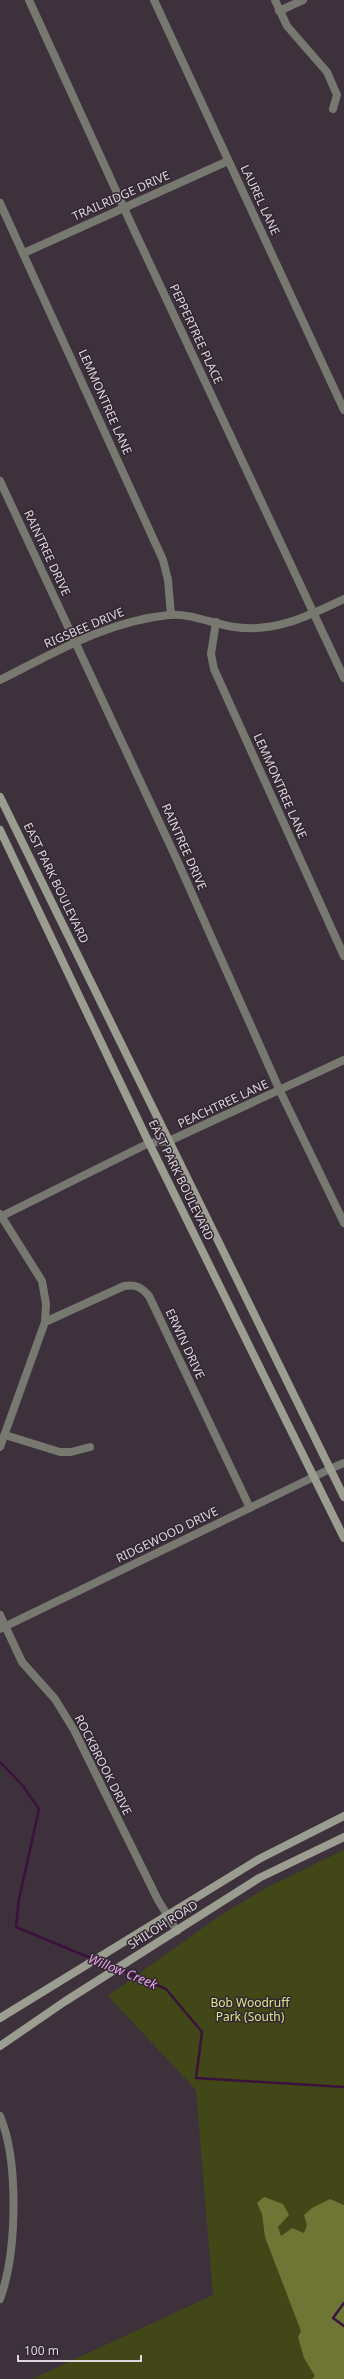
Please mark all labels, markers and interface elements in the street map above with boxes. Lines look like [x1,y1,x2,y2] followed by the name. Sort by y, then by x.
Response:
[237,162,284,238] street label: LAUREL LANE
[69,166,172,225] street label: TRAILRIDGE DRIVE
[166,281,227,387] street label: PEPPERTREE PLACE
[75,346,136,457] street label: LEMMONTREE LANE
[20,507,75,599] street label: RAINTREE DRIVE
[41,603,126,652] street label: RIGSBEE DRIVE
[250,730,311,841] street label: LEMMONTREE LANE
[158,801,211,893] street label: RAINTREE DRIVE
[20,819,93,946] street label: EAST PARK BOULEVARD
[175,1075,271,1132] street label: PEACHTREE LANE
[145,1116,218,1243] street label: EAST PARK BOULEVARD
[162,1306,209,1382] street label: ERWIN DRIVE
[113,1502,221,1567] street label: RIDGEWOOD DRIVE
[71,1712,136,1818] street label: ROCKBROOK DRIVE
[124,1896,201,1953] street label: SHILOH ROAD
[86,1949,161,1993] water label: Willow Creek
[210,1994,290,2025] park label: Bob Woodruff Park (South)
[18,2337,141,2363] scale bar
[24,2342,59,2359] text: 100 m

